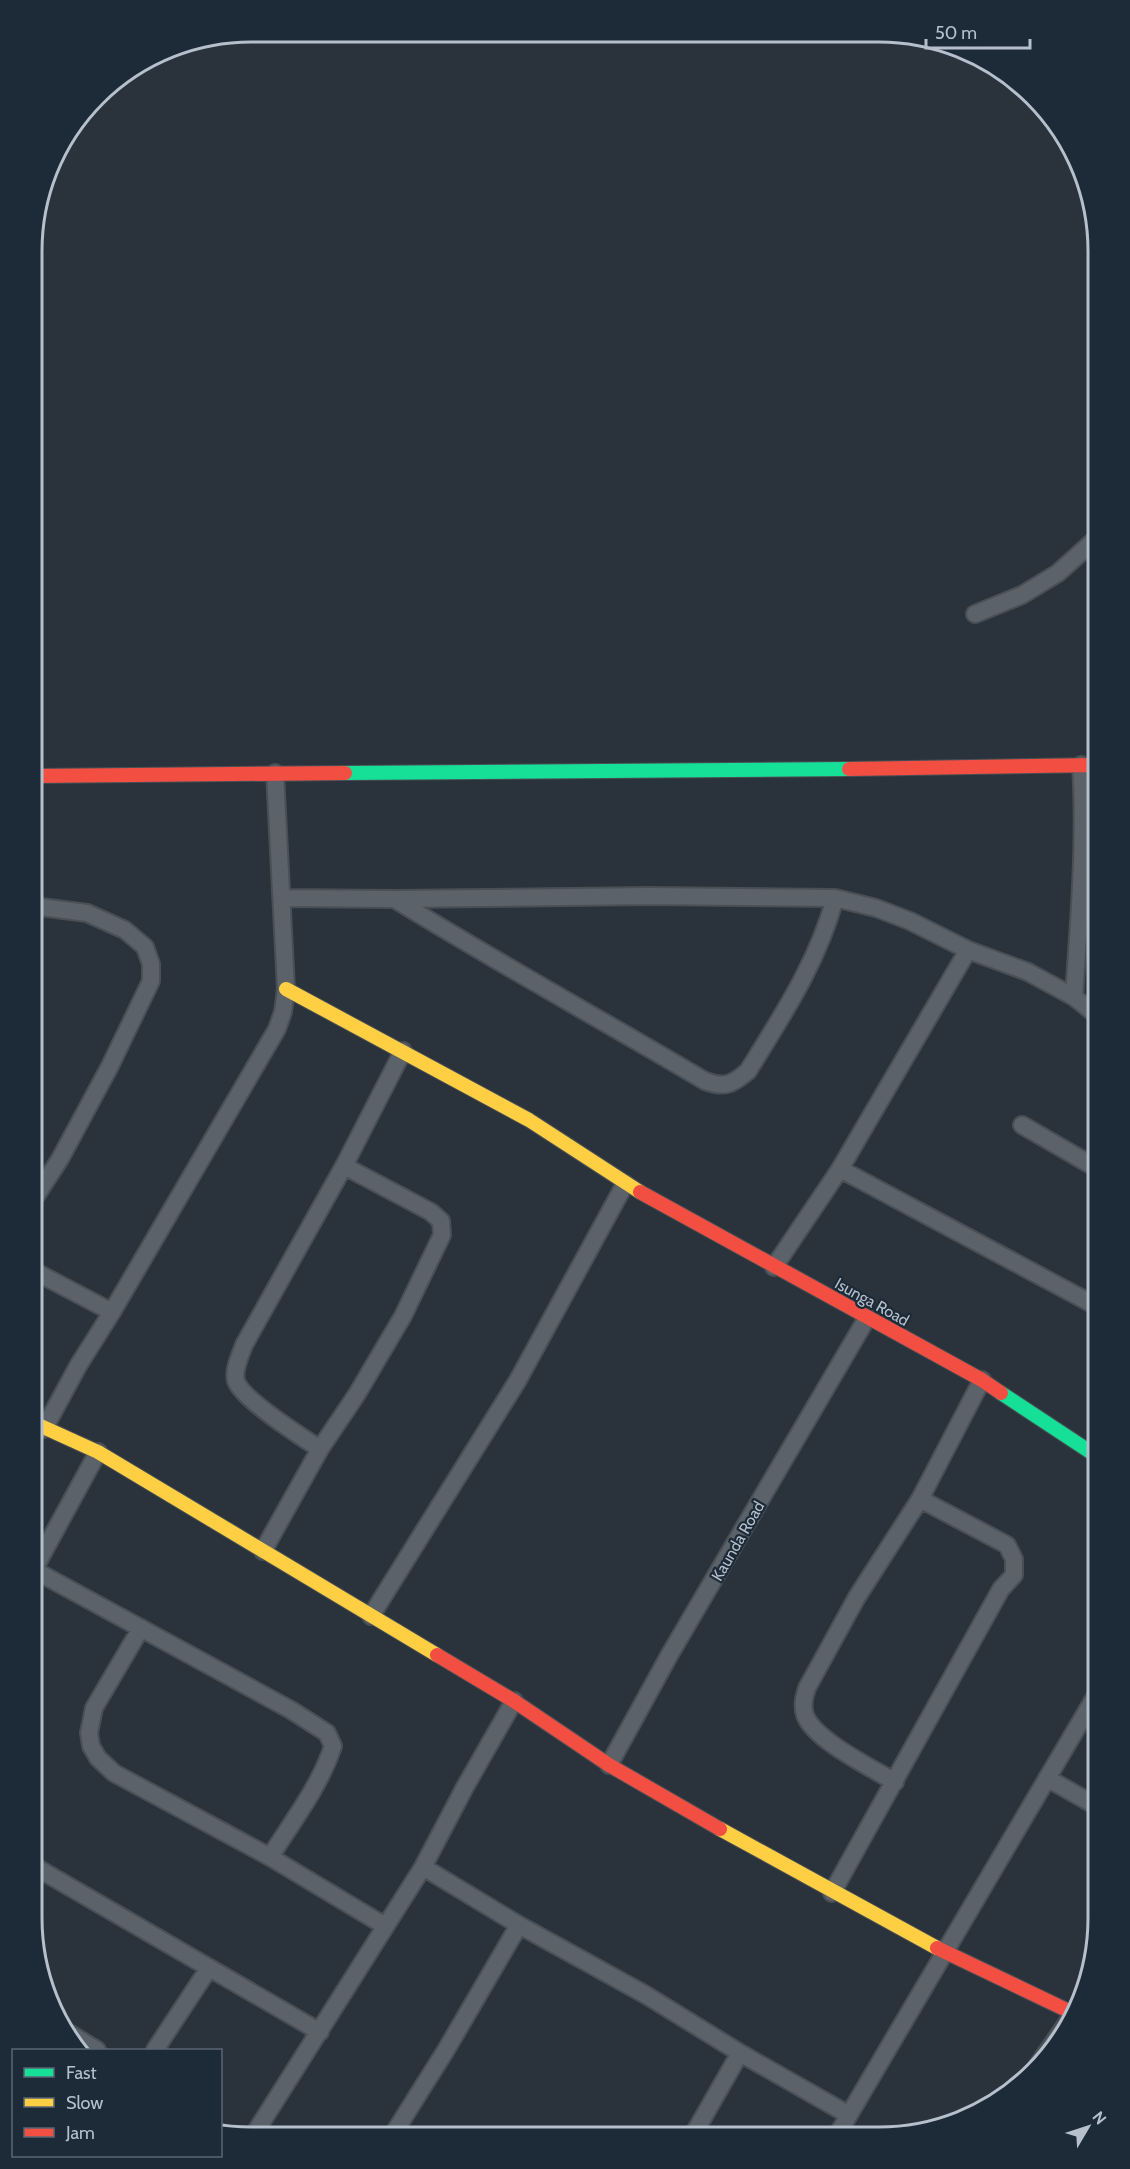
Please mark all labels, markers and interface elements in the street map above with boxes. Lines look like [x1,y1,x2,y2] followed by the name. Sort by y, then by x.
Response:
[926,12,1030,50] scale bar
[935,22,977,44] text: 50 m
[832,1274,912,1330] street label: Isunga Road
[708,1498,768,1584] street label: Kaunda Road
[12,2049,222,2157] legend
[66,2062,97,2084] text: Fast
[66,2092,103,2114] text: Slow
[1058,2097,1118,2157] north arrow
[1088,2108,1110,2128] text: N
[65,2122,95,2144] text: Jam

